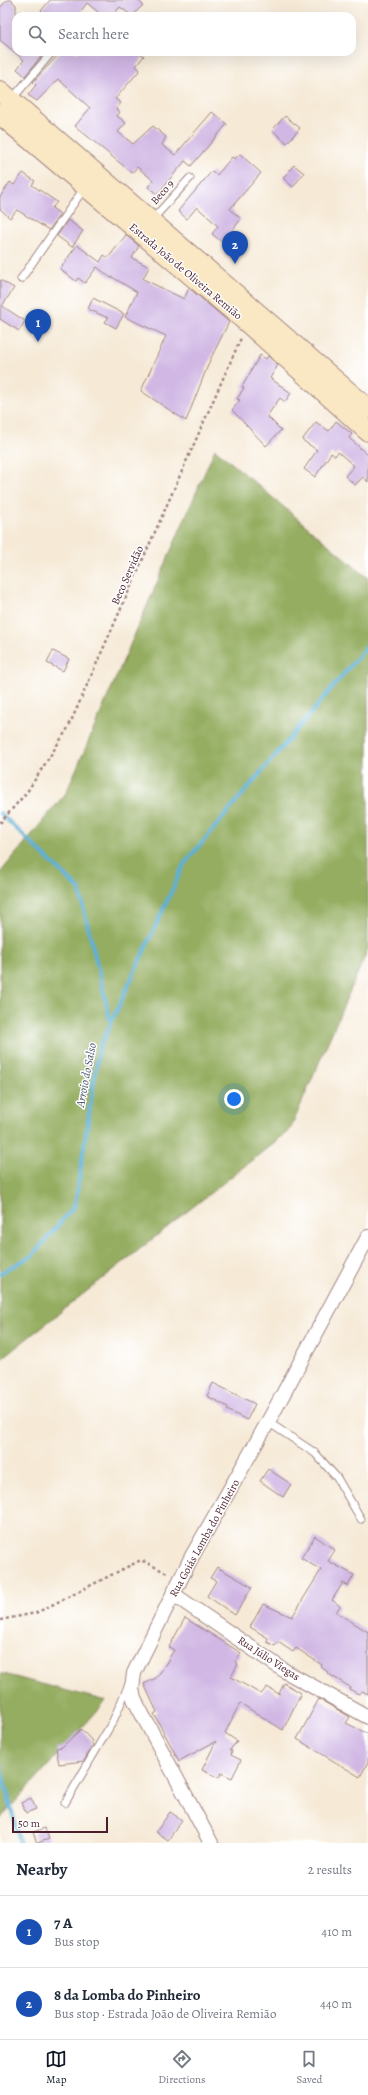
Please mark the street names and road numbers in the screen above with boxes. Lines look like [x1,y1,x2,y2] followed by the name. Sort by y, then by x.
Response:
[147,177,177,208] street label: Beco 9
[126,220,246,323] street label: Estrada João de Oliveira Remião
[108,543,147,607] street label: Beco Servidão
[166,1476,243,1600] street label: Rua Goiás Lomba do Pinheiro
[235,1633,303,1684] street label: Rua Júlio Viegas

